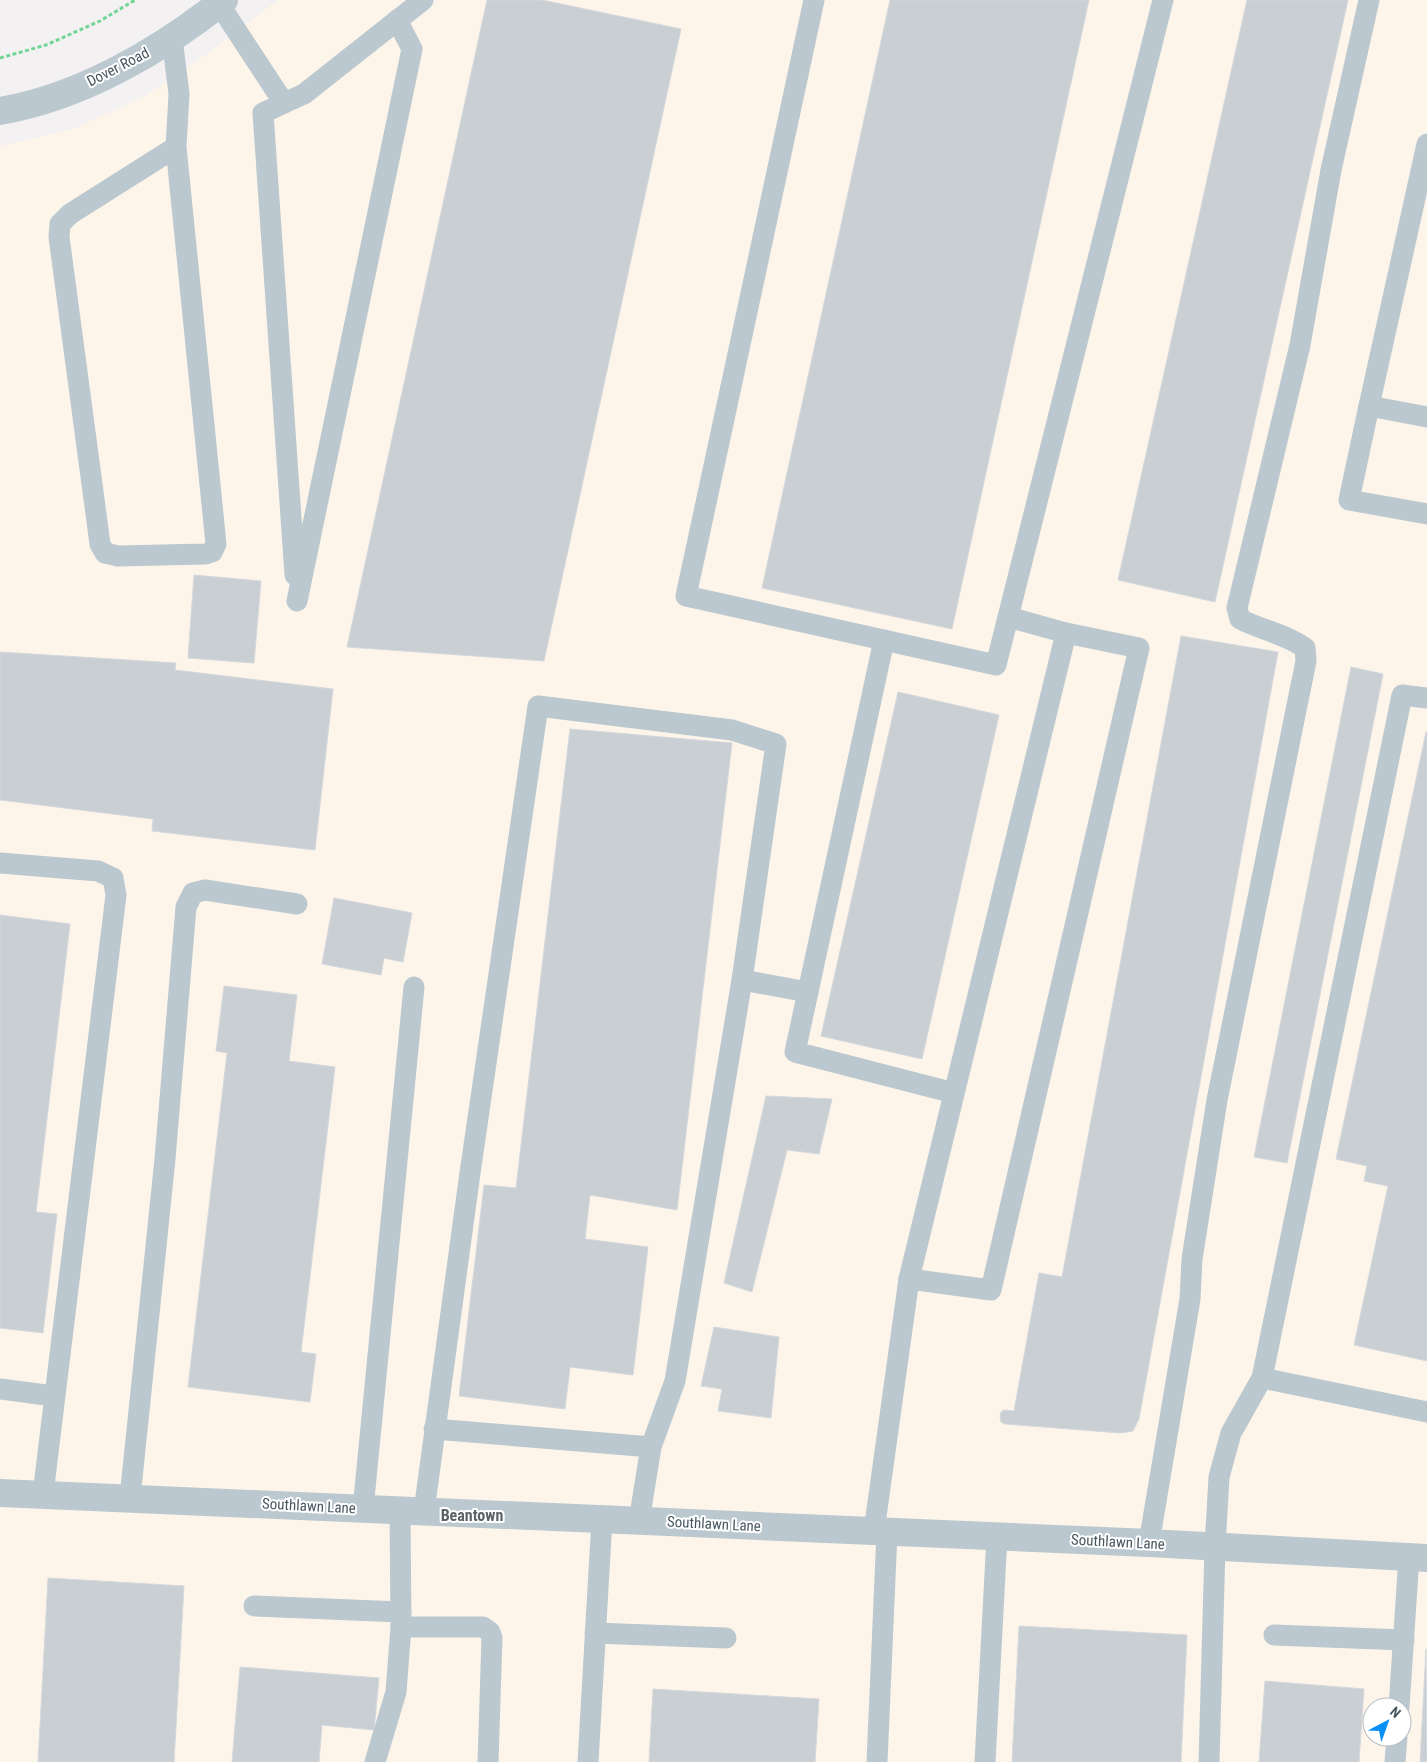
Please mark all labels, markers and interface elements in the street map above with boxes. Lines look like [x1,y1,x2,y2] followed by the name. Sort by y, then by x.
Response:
[84,44,152,90] street label: Dover Road
[262,1495,356,1517] street label: Southlawn Lane
[441,1506,503,1525] district label: Beantown
[667,1513,761,1535] street label: Southlawn Lane
[1071,1531,1165,1553] street label: Southlawn Lane
[1362,1697,1412,1747] north arrow
[1387,1703,1404,1721] text: N

